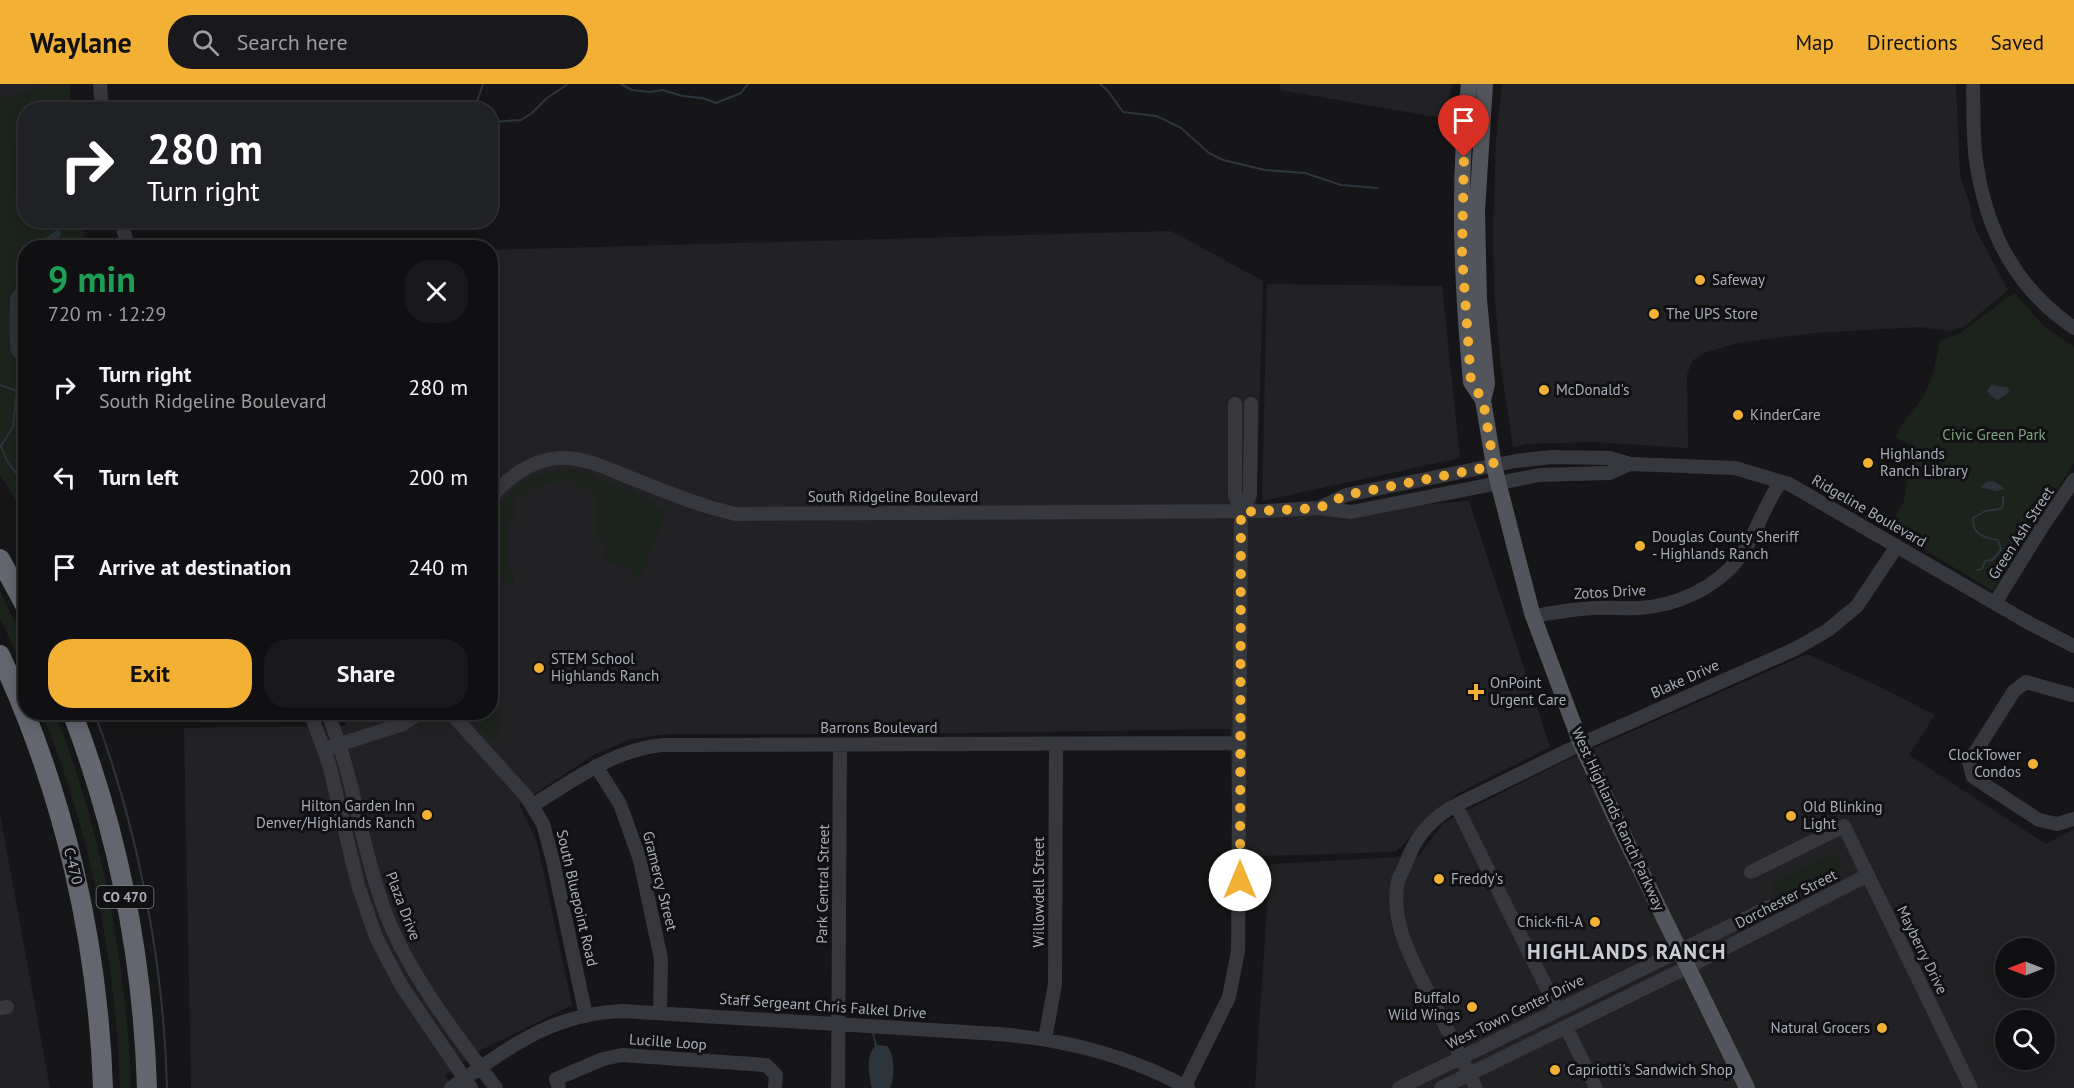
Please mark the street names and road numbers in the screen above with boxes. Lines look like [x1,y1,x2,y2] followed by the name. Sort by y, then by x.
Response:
[1808,470,1930,551] street label: Ridgeline Boulevard
[1984,483,2058,583] street label: Green Ash Street
[808,487,978,506] street label: South Ridgeline Boulevard
[1573,580,1647,603] street label: Zotos Drive
[1648,655,1722,702] street label: Blake Drive
[820,718,938,737] street label: Barrons Boulevard
[1568,724,1669,913] street label: West Highlands Ranch Parkway
[812,824,833,944] street label: Park Central Street
[553,828,602,968] street label: South Bluepoint Road
[639,829,682,933] street label: Gramercy Street
[1029,837,1048,947] street label: Willowdell Street
[60,845,87,886] street label: C-470
[1732,865,1840,932] street label: Dorchester Street
[382,869,425,943] street label: Plaza Drive
[96,886,154,908] road number: CO 470
[1893,902,1952,997] street label: Mayberry Drive
[1443,970,1587,1053] street label: West Town Center Drive
[719,989,927,1022] street label: Staff Sergeant Chris Falkel Drive
[629,1029,707,1054] street label: Lucille Loop

